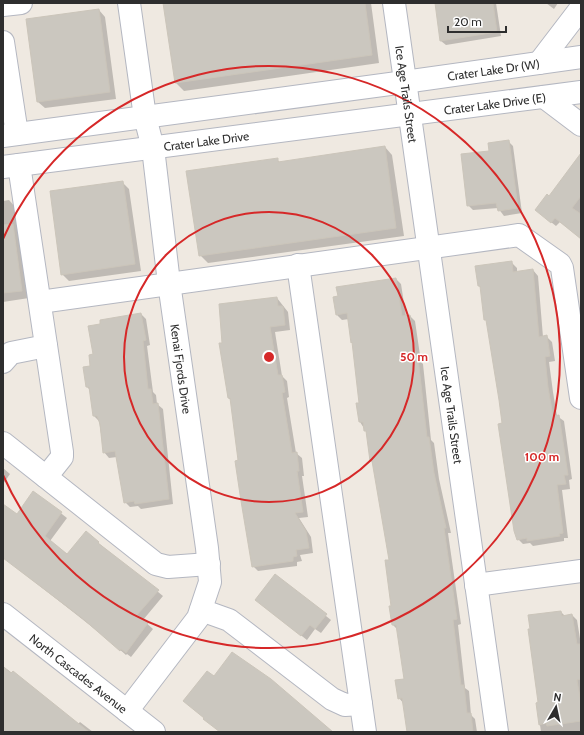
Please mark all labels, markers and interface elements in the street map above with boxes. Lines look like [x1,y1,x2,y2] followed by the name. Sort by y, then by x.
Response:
[448,8,506,34] scale bar
[454,14,482,29] text: 20 m
[393,45,421,144] street label: Ice Age Trails Street
[446,55,541,83] street label: Crater Lake Dr (W)
[443,89,547,117] street label: Crater Lake Drive (E)
[163,128,250,154] street label: Crater Lake Drive
[167,323,195,415] street label: Kenai Fjords Drive
[400,349,428,364] text: 50 m
[262,350,276,364] centre of rings
[438,365,466,464] street label: Ice Age Trails Street
[525,449,559,464] text: 100 m
[27,630,131,716] street label: North Cascades Avenue
[536,687,576,727] north arrow
[553,690,563,705] text: N

